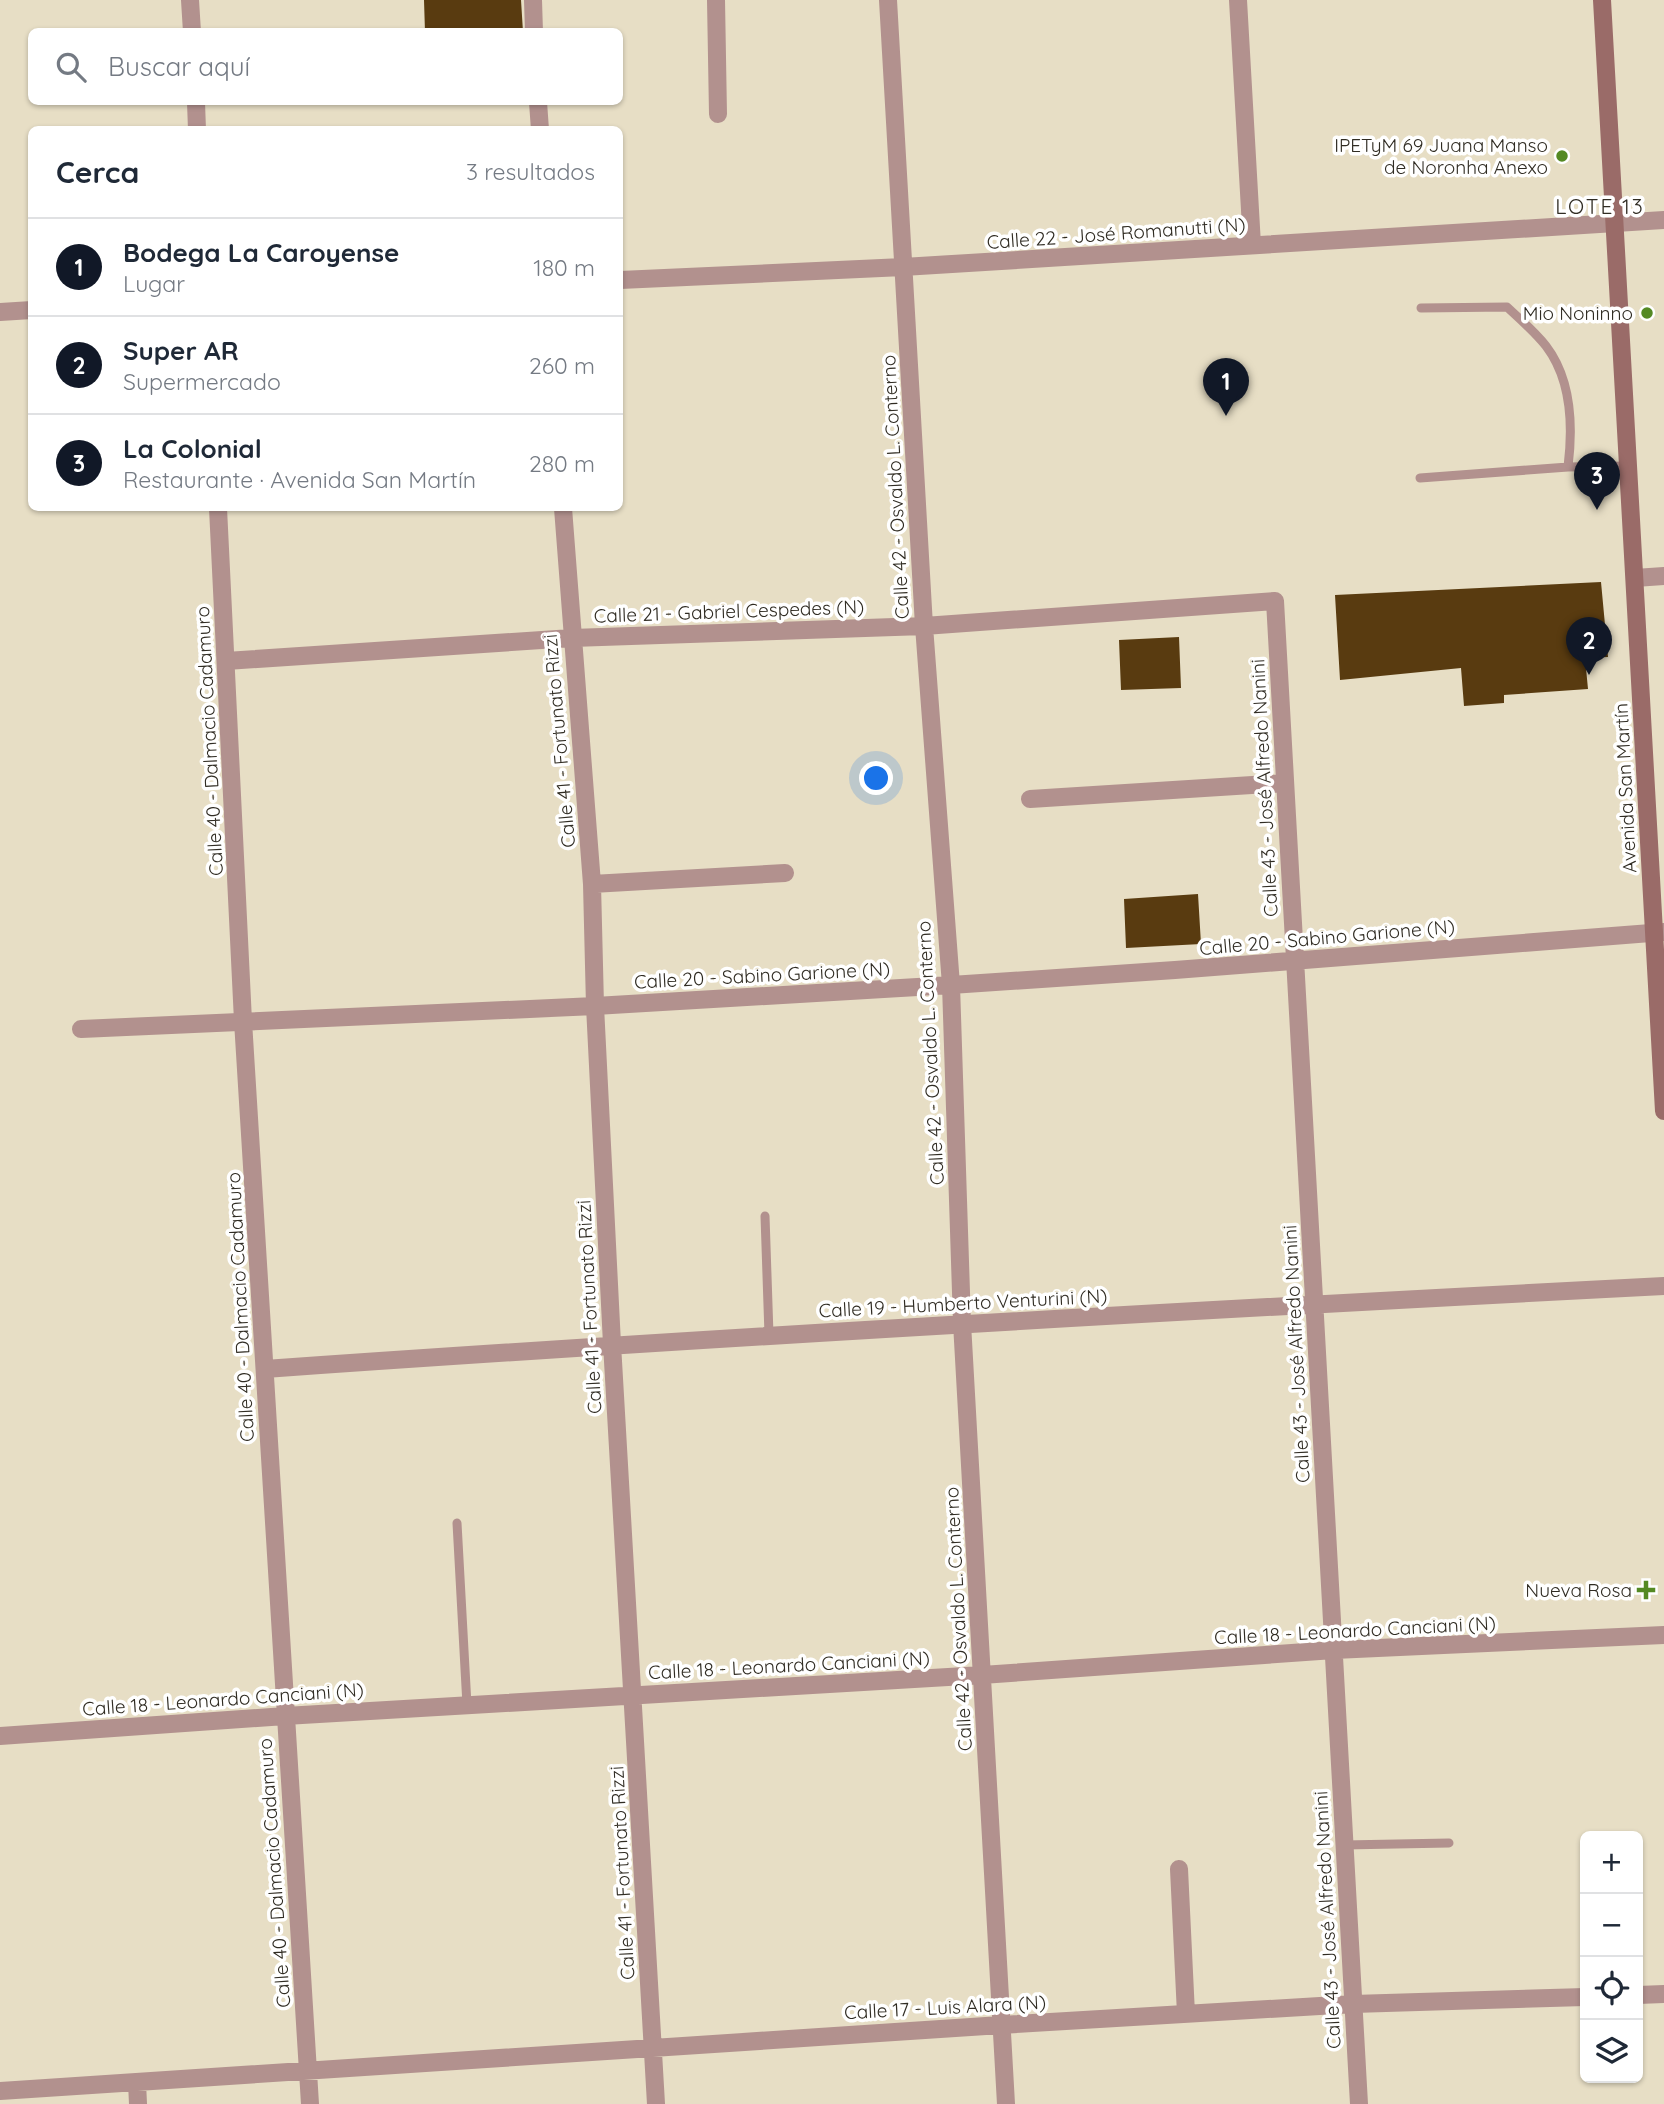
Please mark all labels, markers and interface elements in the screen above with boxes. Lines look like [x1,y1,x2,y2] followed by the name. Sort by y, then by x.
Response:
[28,28,623,105] search box
[52,48,90,86] icon: search
[108,50,250,83] text: Buscar aquí
[1334,133,1548,179] place label: IPETyM 69 Juana Manso de Noronha Anexo
[1554,148,1570,164] marker: IPETyM 69 Juana Manso de Noronha Anexo
[56,153,139,191] text: Cerca
[466,157,595,186] text: 3 resultados
[1555,193,1645,219] district label: LOTE 13
[986,212,1246,254] street label: Calle 22 - José Romanutti (N)
[123,236,399,269] text: Bodega La Caroyense
[75,253,83,282] text: 1
[533,253,595,282] text: 180 m
[123,269,185,298] text: Lugar
[1523,301,1633,325] place label: Mio Noninno
[1639,305,1655,321] marker: Mio Noninno
[123,334,239,367] text: Super AR
[72,351,86,380] text: 2
[529,351,595,380] text: 260 m
[876,354,914,620] street label: Calle 42 - Osvaldo L. Conterno
[1203,358,1249,416] pin: 1
[123,367,281,396] text: Supermercado
[123,432,262,465] text: La Colonial
[73,449,85,478] text: 3
[529,449,595,478] text: 280 m
[1574,452,1620,510] pin: 3
[123,465,476,494] text: Restaurante · Avenida San Martín
[593,594,865,628] street label: Calle 21 - Gabriel Cespedes (N)
[190,606,228,876] street label: Calle 40 - Dalmacio Cadamuro
[1566,617,1612,675] pin: 2
[538,633,580,849] street label: Calle 41 - Fortunato Rizzi
[1245,659,1283,917] street label: Calle 43 - José Alfredo Nanini
[1609,702,1641,874] street label: Avenida San Martín
[859,761,893,795] your location
[1198,914,1456,960] street label: Calle 20 - Sabino Garione (N)
[911,920,949,1186] street label: Calle 42 - Osvaldo L. Conterno
[633,956,891,994] street label: Calle 20 - Sabino Garione (N)
[221,1172,259,1442] street label: Calle 40 - Dalmacio Cadamuro
[571,1199,607,1415] street label: Calle 41 - Fortunato Rizzi
[1277,1225,1315,1483] street label: Calle 43 - José Alfredo Nanini
[818,1283,1108,1323] street label: Calle 19 - Humberto Venturini (N)
[939,1486,977,1752] street label: Calle 42 - Osvaldo L. Conterno
[1525,1578,1632,1602] place label: Nueva Rosa
[1638,1582,1654,1598] marker: Nueva Rosa
[1214,1611,1496,1649] street label: Calle 18 - Leonardo Canciani (N)
[648,1646,930,1684] street label: Calle 18 - Leonardo Canciani (N)
[82,1677,364,1721] street label: Calle 18 - Leonardo Canciani (N)
[253,1738,295,2008] street label: Calle 40 - Dalmacio Cadamuro
[604,1765,640,1981] street label: Calle 41 - Fortunato Rizzi
[1308,1791,1346,2049] street label: Calle 43 - José Alfredo Nanini
[1580,1831,1643,2083] map controls
[1580,1831,1643,1894] button: +
[1580,1894,1643,1957] button: −
[1580,1957,1643,2020] button: locate
[843,1990,1047,2024] street label: Calle 17 - Luis Alara (N)
[1580,2020,1643,2083] button: layers

